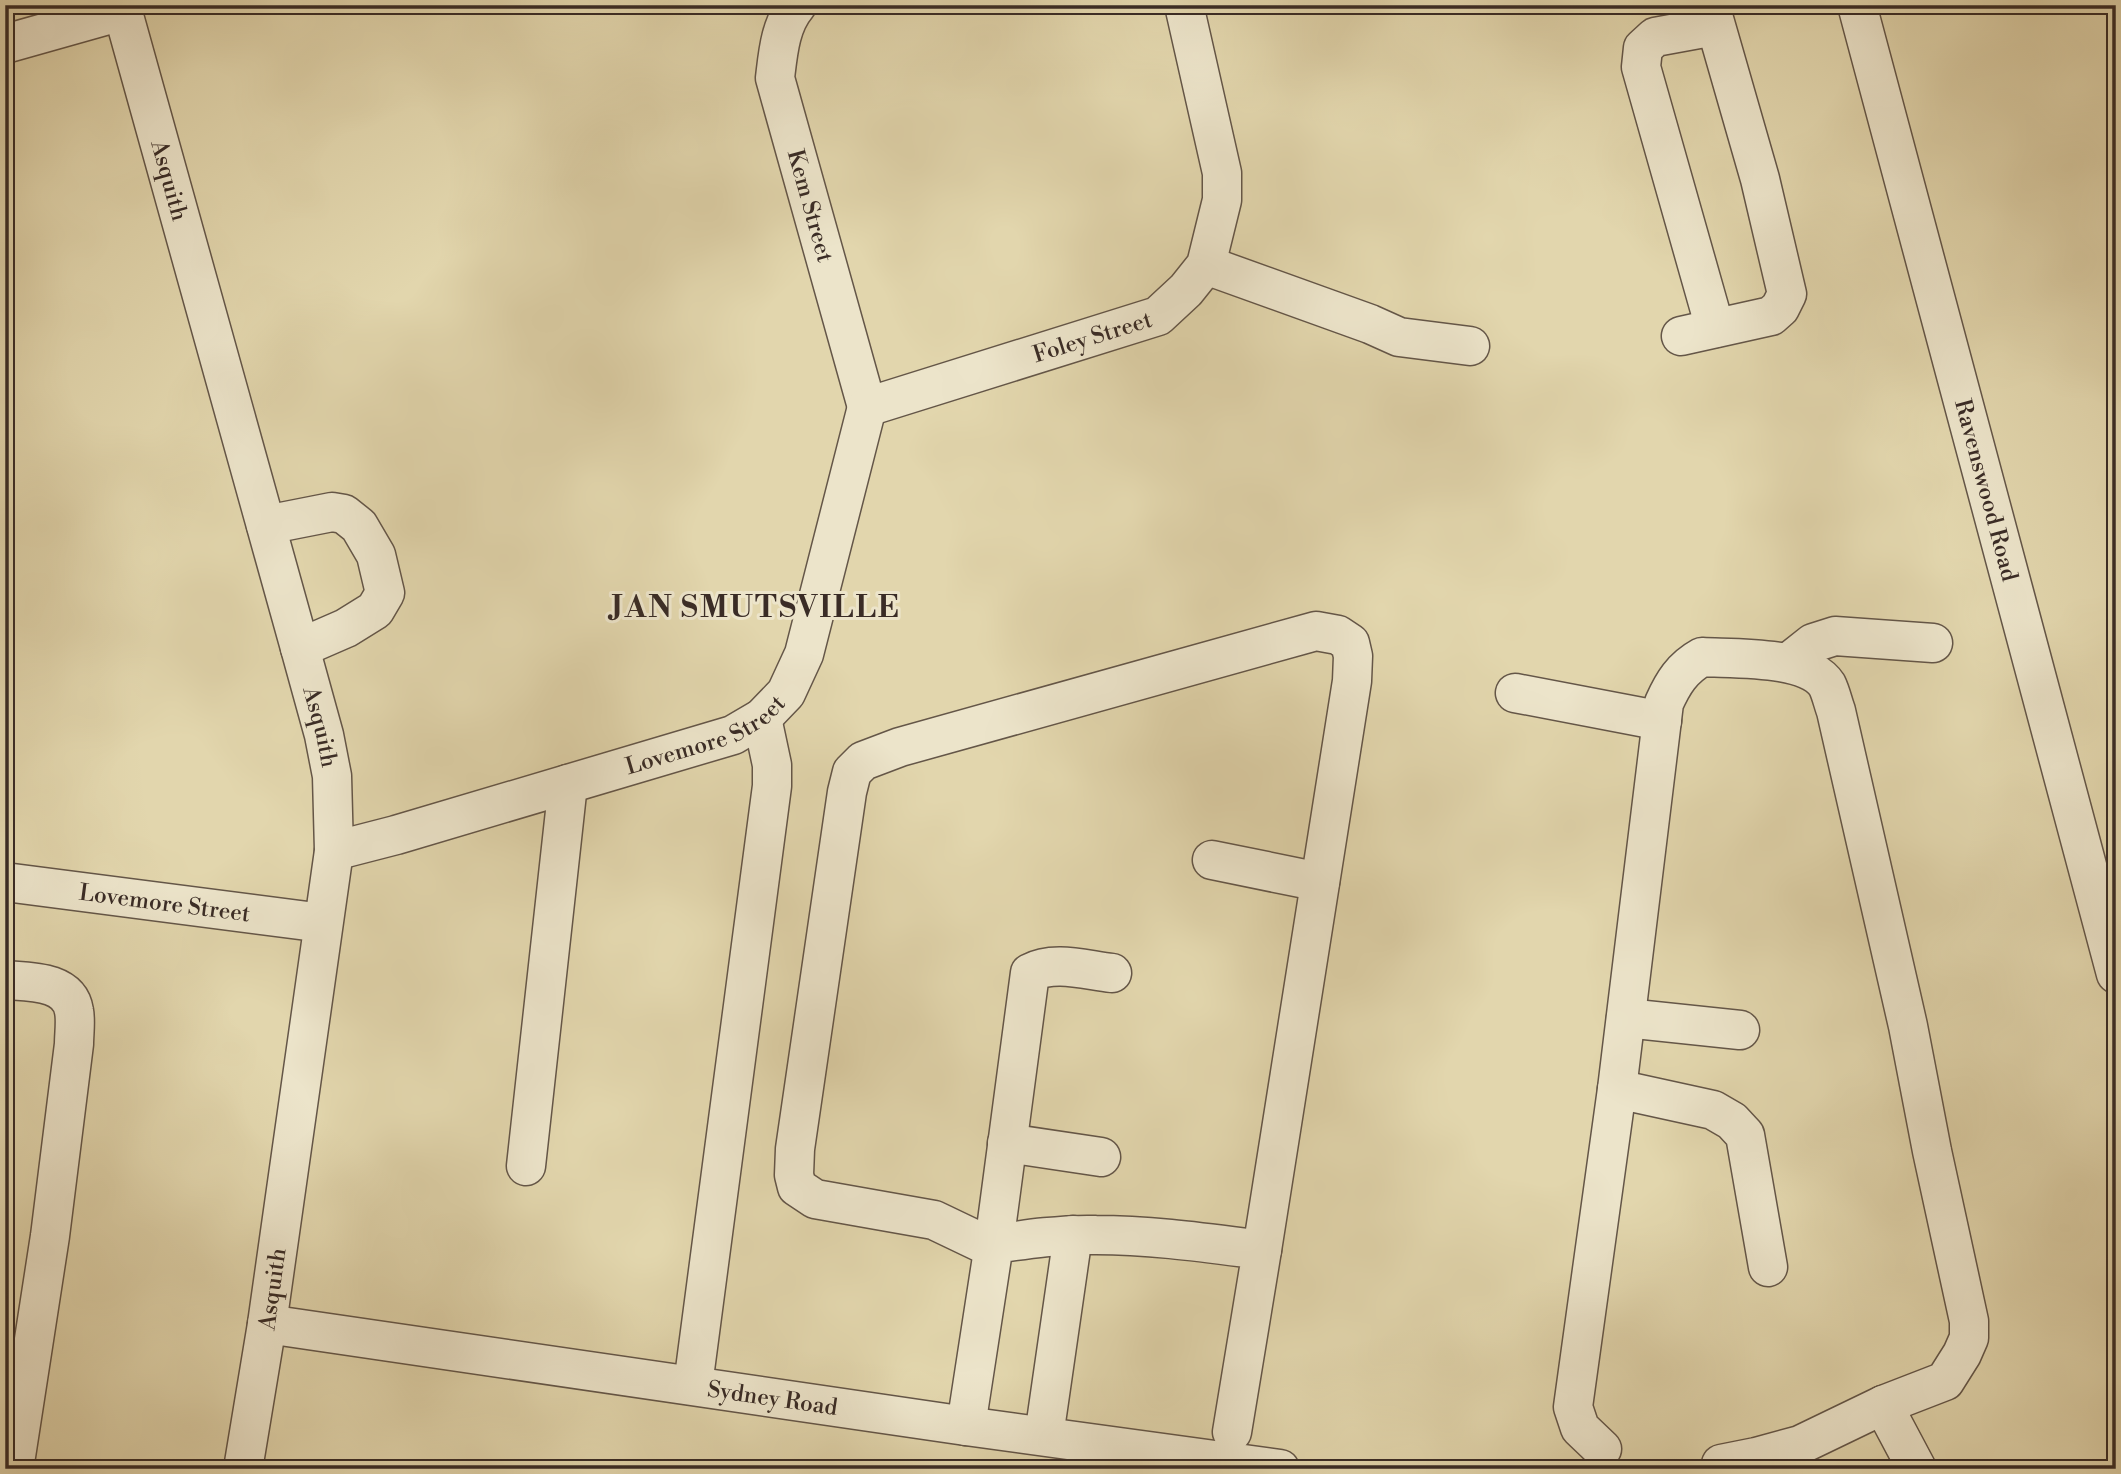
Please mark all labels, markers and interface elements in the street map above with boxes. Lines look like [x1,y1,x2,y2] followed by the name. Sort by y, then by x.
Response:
[144,136,193,224] street label: Asquith
[781,146,839,265] street label: Kem Street
[1030,306,1156,369] street label: Foley Street
[1948,396,2023,584] street label: Ravenswood Road
[607,589,901,627] district label: JAN SMUTSVILLE
[296,682,343,770] street label: Asquith
[622,690,791,781] street label: Lovemore Street
[77,879,252,928] street label: Lovemore Street
[253,1246,293,1333] street label: Asquith
[706,1375,839,1422] street label: Sydney Road

